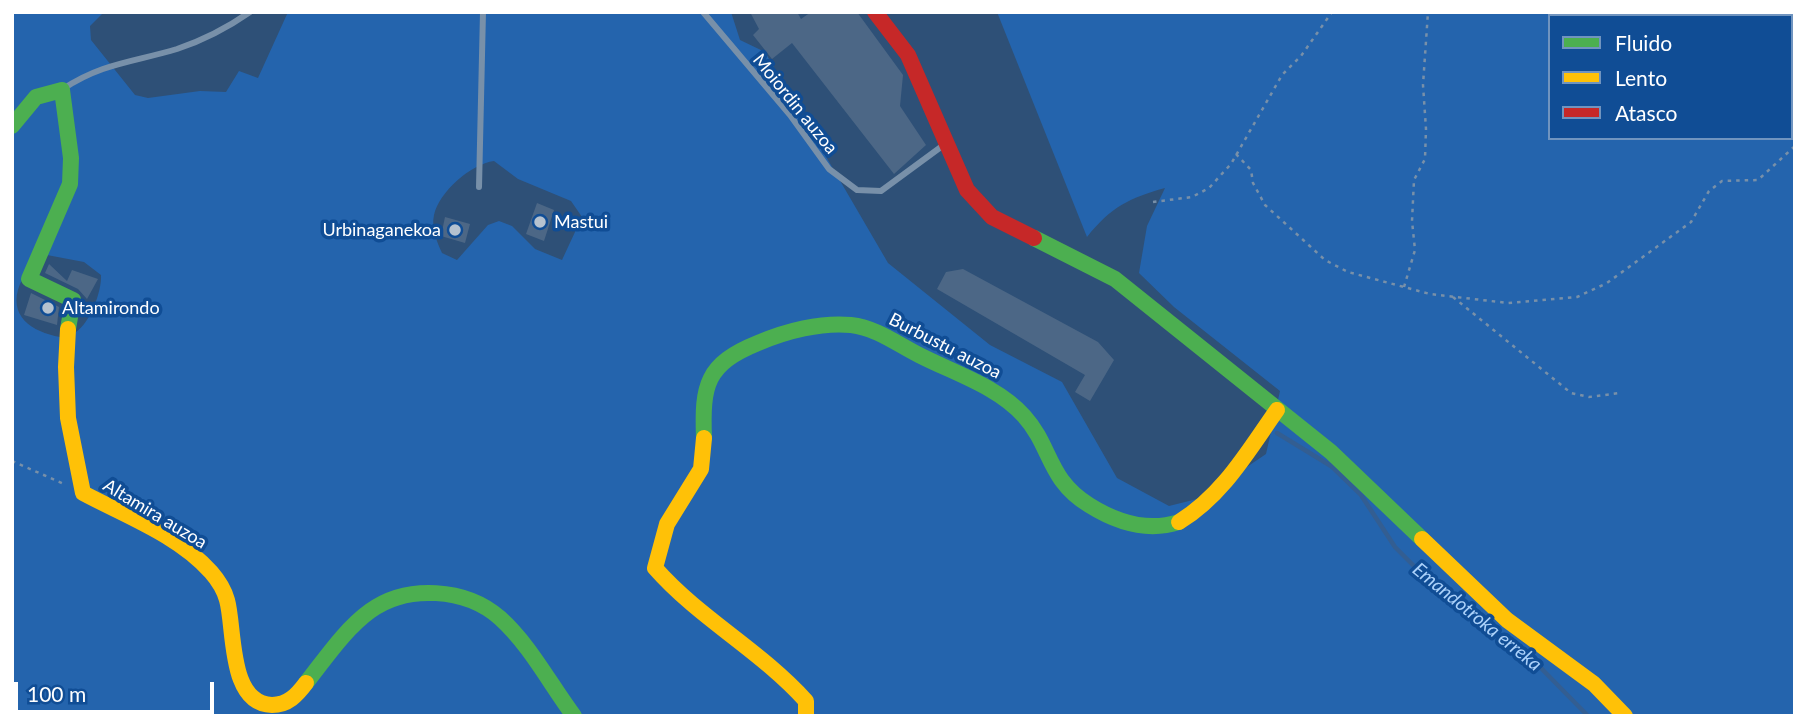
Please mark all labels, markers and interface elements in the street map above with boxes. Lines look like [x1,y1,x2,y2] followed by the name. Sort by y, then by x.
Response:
[1548,14,1793,140] legend
[1615,30,1672,55] text: Fluido
[748,50,842,158] street label: Moiordin auzoa
[1615,65,1667,90] text: Lento
[1615,100,1677,125] text: Atasco
[554,211,608,233] place label: Mastui
[532,214,548,230] marker: Mastui
[322,219,441,241] place label: Urbinaganekoa
[447,222,463,238] marker: Urbinaganekoa
[62,297,160,319] place label: Altamirondo
[40,300,56,316] marker: Altamirondo
[885,308,1005,384] street label: Burbustu auzoa
[99,475,211,553] street label: Altamira auzoa
[1408,558,1546,676] water label: Emandotroka erreka
[18,668,217,712] scale bar
[27,681,86,706] text: 100 m

